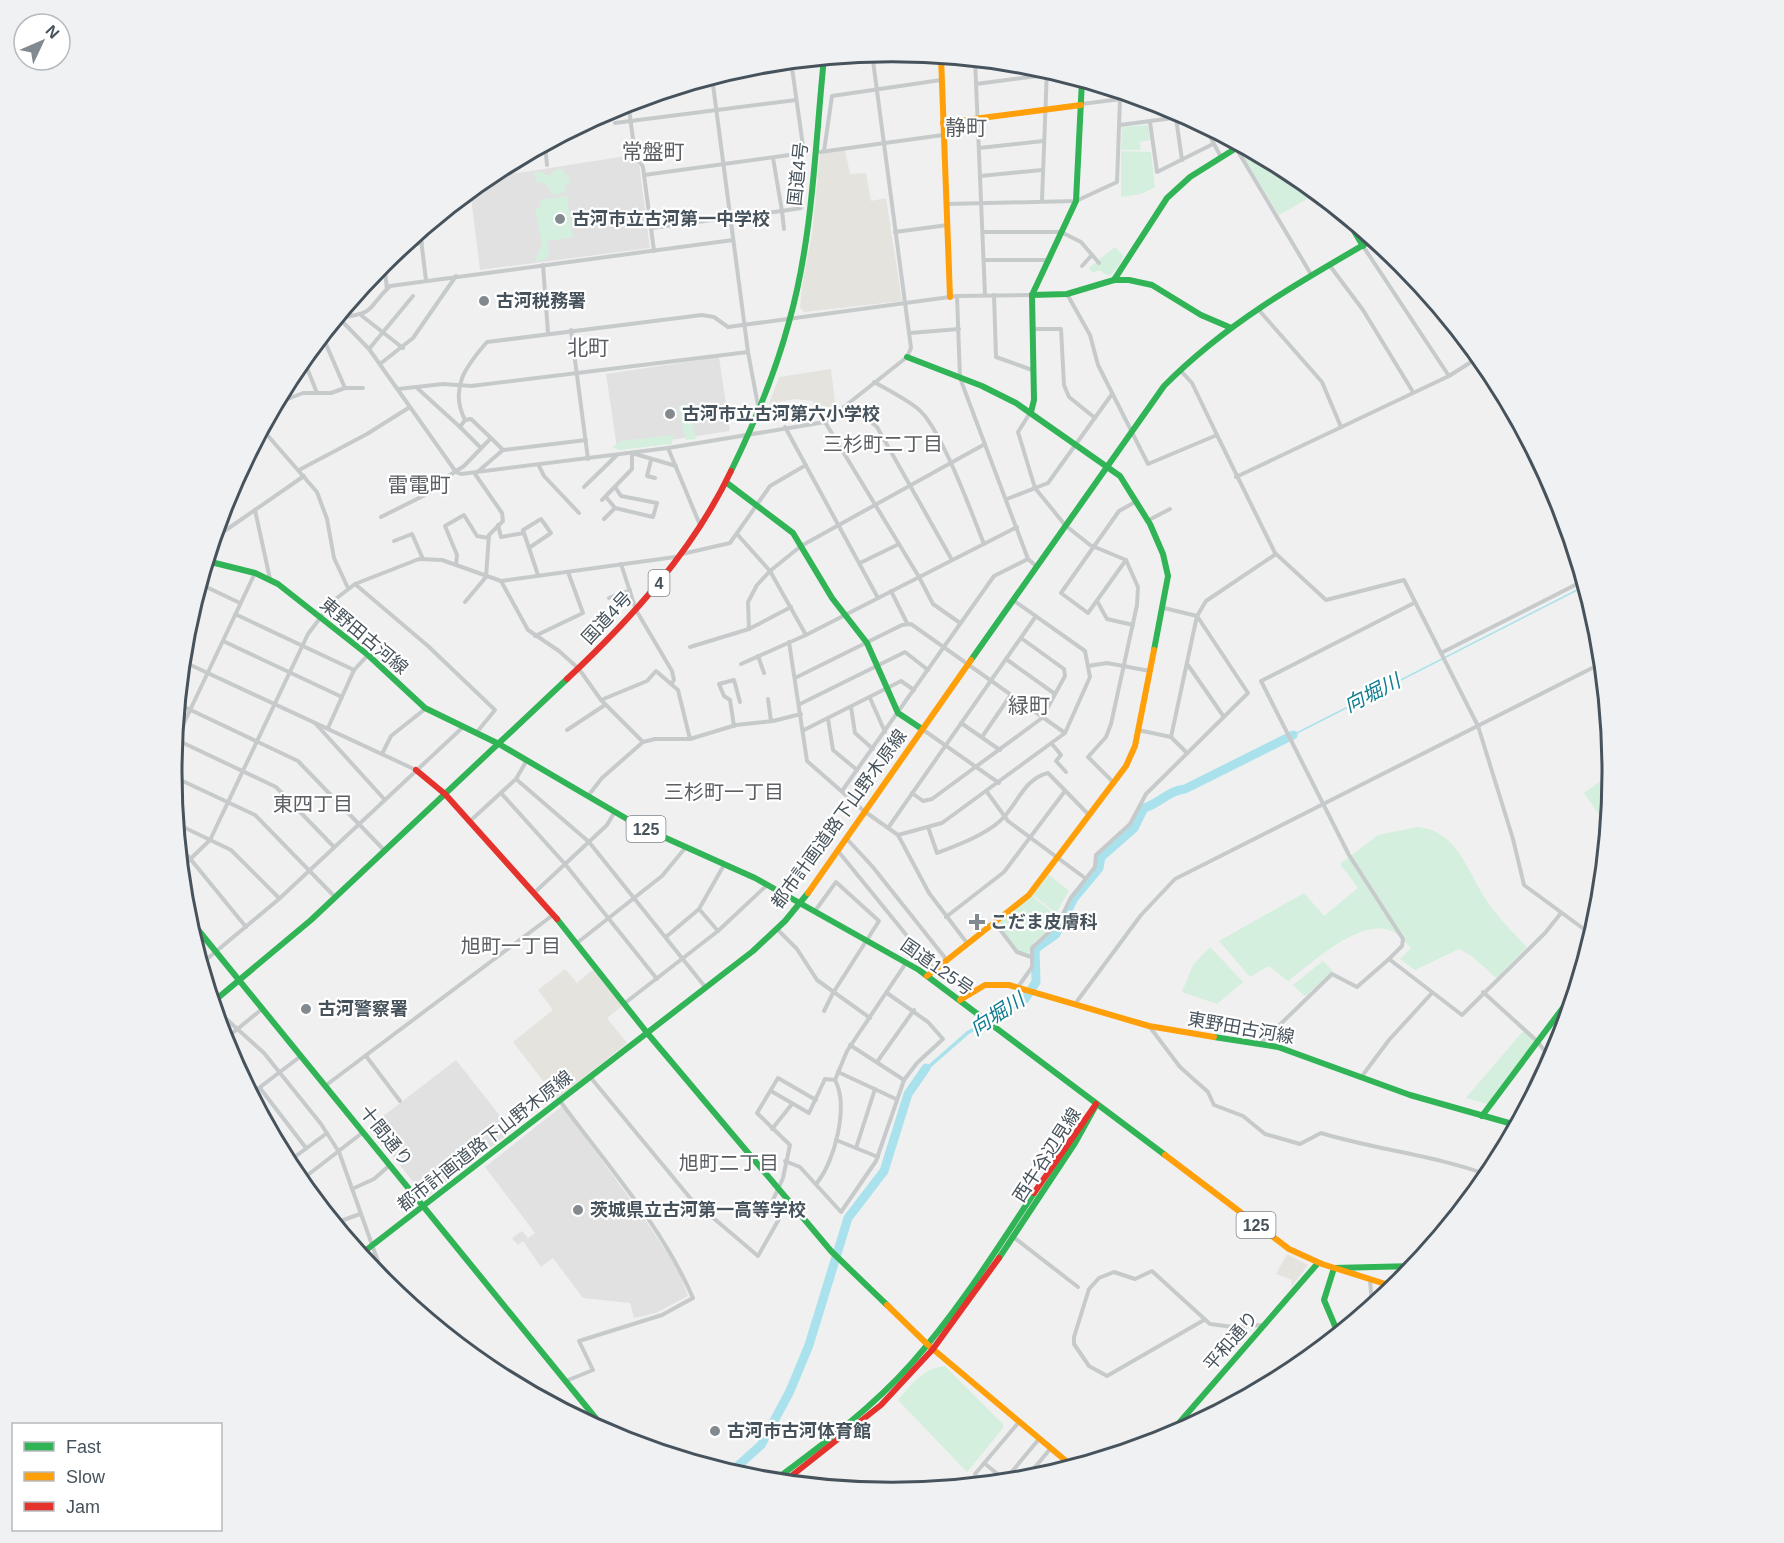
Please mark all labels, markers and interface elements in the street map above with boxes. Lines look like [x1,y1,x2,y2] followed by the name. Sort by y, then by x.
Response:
[12,12,72,72] north arrow
[42,22,63,42] text: N
[945,116,987,139] district label: 静町
[622,140,685,163] district label: 常盤町
[785,141,811,207] street label: 国道4号
[572,209,770,229] place label: 古河市立古河第一中学校
[553,212,567,226] marker: 古河市立古河第一中学校
[496,291,586,311] place label: 古河税務署
[477,294,491,308] marker: 古河税務署
[567,336,609,359] district label: 北町
[682,404,880,424] place label: 古河市立古河第六小学校
[663,407,677,421] marker: 古河市立古河第六小学校
[823,433,943,455] district label: 三杉町二丁目
[388,473,451,496] district label: 雷電町
[648,570,670,596] road number: 4
[578,588,636,648] street label: 国道4号
[316,594,412,678] street label: 東野田古河線
[1340,669,1406,716] water label: 向堀川
[1008,694,1050,717] district label: 緑町
[767,726,911,912] street label: 都市計画道路下山野木原線
[664,781,784,803] district label: 三杉町一丁目
[273,793,353,815] district label: 東四丁目
[626,816,666,842] road number: 125
[990,912,1098,932] place label: こだま皮膚科
[968,913,986,931] marker: こだま皮膚科
[461,935,561,957] district label: 旭町一丁目
[897,935,977,999] street label: 国道125号
[966,987,1030,1040] water label: 向堀川
[318,999,408,1019] place label: 古河警察署
[299,1002,313,1016] marker: 古河警察署
[1186,1009,1296,1047] street label: 東野田古河線
[394,1067,576,1215] street label: 都市計画道路下山野木原線
[356,1102,416,1170] street label: 十間通り
[1009,1104,1085,1206] street label: 西牛谷辺見線
[679,1152,779,1174] district label: 旭町二丁目
[590,1200,806,1220] place label: 茨城県立古河第一高等学校
[571,1203,585,1217] marker: 茨城県立古河第一高等学校
[1236,1212,1276,1238] road number: 125
[1200,1307,1262,1375] street label: 平和通り
[727,1421,871,1441] place label: 古河市古河体育館
[12,1423,222,1531] legend
[708,1424,722,1438] marker: 古河市古河体育館
[66,1437,101,1457] text: Fast
[66,1467,106,1487] text: Slow
[66,1497,100,1517] text: Jam

